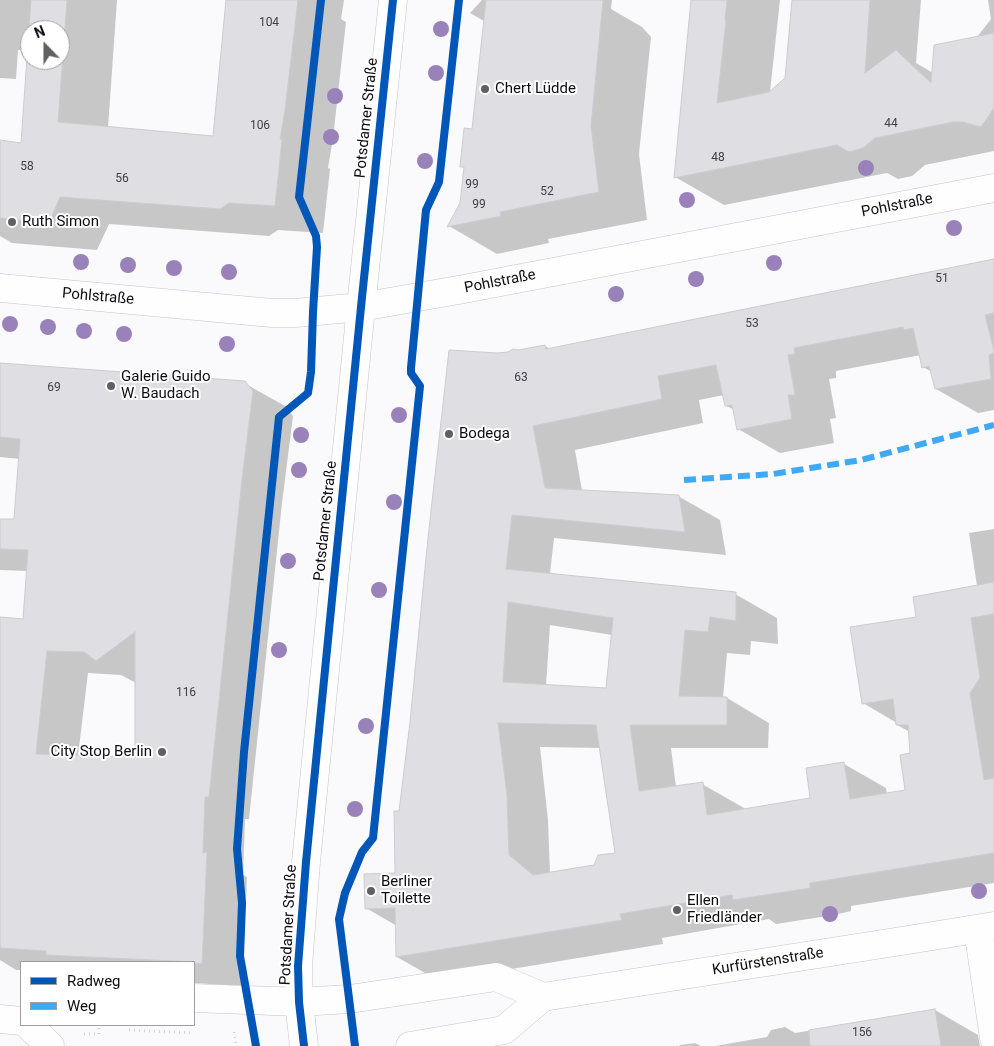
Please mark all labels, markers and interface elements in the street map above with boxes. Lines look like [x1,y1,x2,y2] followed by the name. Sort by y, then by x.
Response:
[259,16,279,30] house number: 104
[20,20,70,70] north arrow
[32,23,47,41] text: N
[352,57,382,179] street label: Potsdamer Straße
[495,80,576,98] place label: Chert Lüdde
[479,83,491,95] marker: Chert Lüdde
[884,117,898,131] house number: 44
[250,119,270,133] house number: 106
[711,151,725,165] house number: 48
[20,160,34,174] house number: 58
[115,172,129,186] house number: 56
[465,178,479,192] house number: 99
[540,185,554,199] house number: 52
[860,190,934,222] street label: Pohlstraße
[472,198,486,212] house number: 99
[22,213,99,231] place label: Ruth Simon
[6,216,18,228] marker: Ruth Simon
[463,266,537,298] street label: Pohlstraße
[935,272,949,286] house number: 51
[61,285,135,309] street label: Pohlstraße
[745,317,759,331] house number: 53
[121,368,211,403] place label: Galerie Guido W. Baudach
[514,371,528,385] house number: 63
[105,380,117,392] marker: Galerie Guido W. Baudach
[47,381,61,395] house number: 69
[459,425,510,443] place label: Bodega
[443,428,455,440] marker: Bodega
[311,460,341,582] street label: Potsdamer Straße
[176,686,196,700] house number: 116
[51,743,152,761] place label: City Stop Berlin
[156,746,168,758] marker: City Stop Berlin
[277,864,301,986] street label: Potsdamer Straße
[381,873,432,908] place label: Berliner Toilette
[365,885,377,897] marker: Berliner Toilette
[687,892,762,927] place label: Ellen Friedländer
[671,904,683,916] marker: Ellen Friedländer
[711,944,825,980] street label: Kurfürstenstraße
[20,961,195,1026] legend
[67,972,121,990] text: Radweg
[67,997,96,1015] text: Weg
[852,1026,872,1040] house number: 156

